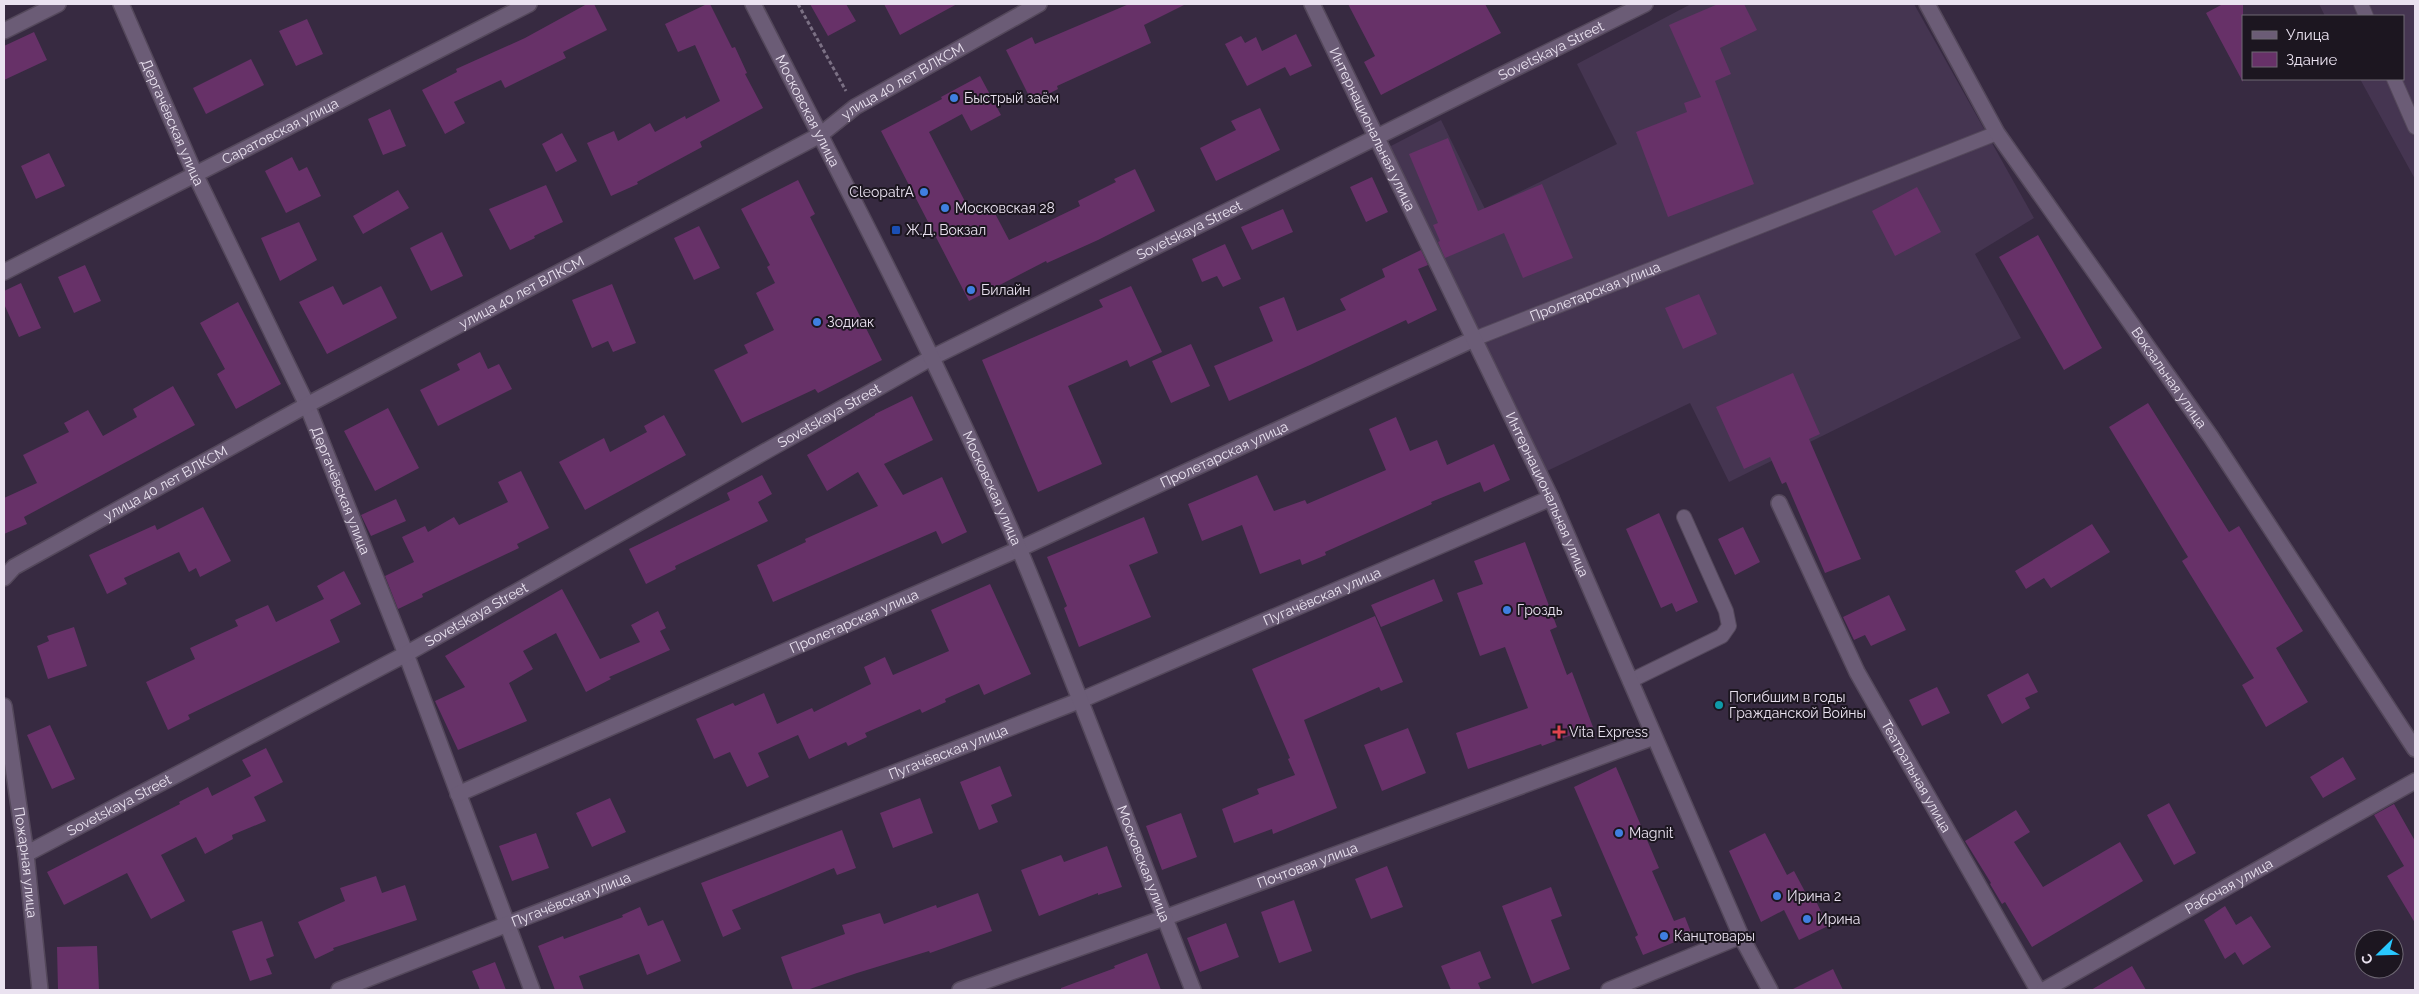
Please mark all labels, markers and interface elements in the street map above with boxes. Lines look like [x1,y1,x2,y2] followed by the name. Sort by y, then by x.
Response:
[2242,15,2404,80] legend
[1496,18,1607,83] street label: Sovetskaya Street
[2286,26,2330,44] text: Улица
[838,40,967,123] street label: улица 40 лет ВЛКСМ
[1326,45,1419,213] street label: Интернациональная улица
[2286,51,2338,69] text: Здание
[772,52,843,169] street label: Московская улица
[138,57,207,188] street label: Дергачёвская улица
[964,90,1059,106] place label: Быстрый заём
[948,92,960,104] marker: Быстрый заём
[219,95,341,167] street label: Саратовская улица
[849,184,915,200] place label: CleopatrA
[918,186,930,198] marker: CleopatrA
[1134,197,1245,263] street label: Sovetskaya Street
[955,200,1055,216] place label: Московская 28
[939,202,951,214] marker: Московская 28
[906,222,986,238] place label: Ж.Д. Вокзал
[890,224,902,236] marker: Ж.Д. Вокзал
[456,253,587,332] street label: улица 40 лет ВЛКСМ
[1527,258,1662,324] street label: Пролетарская улица
[981,282,1031,298] place label: Билайн
[965,284,977,296] marker: Билайн
[827,314,874,330] place label: Зодиак
[811,316,823,328] marker: Зодиак
[2128,324,2210,431] street label: Вокзальная улица
[775,380,884,451] street label: Sovetskaya Street
[1503,409,1592,579] street label: Интернациональная улица
[1158,418,1290,491] street label: Пролетарская улица
[308,424,374,557] street label: Дергачёвская улица
[959,428,1025,548] street label: Московская улица
[101,443,230,524] street label: улица 40 лет ВЛКСМ
[1261,564,1383,629] street label: Пугачёвская улица
[422,579,531,650] street label: Sovetskaya Street
[787,586,921,656] street label: Пролетарская улица
[1517,602,1563,618] place label: Гроздь
[1501,604,1513,616] marker: Гроздь
[1729,689,1866,721] place label: Погибшим в годы Гражданской Войны
[1713,699,1725,711] marker: Погибшим в годы Гражданской Войны
[1878,717,1955,835] street label: Театральная улица
[886,721,1010,782] street label: Пугачёвская улица
[1569,724,1648,740] place label: Vita Express
[1553,726,1565,738] marker: Vita Express
[64,771,174,839] street label: Sovetskaya Street
[1114,803,1173,924] street label: Московская улица
[11,806,41,919] street label: Пожарная улица
[1629,825,1674,841] place label: Magnit
[1613,827,1625,839] marker: Magnit
[1255,839,1360,891] street label: Почтовая улица
[2182,855,2275,917] street label: Рабочая улица
[509,869,633,930] street label: Пугачёвская улица
[1787,888,1841,904] place label: Ирина 2
[1771,890,1783,902] marker: Ирина 2
[1817,911,1860,927] place label: Ирина
[1801,913,1813,925] marker: Ирина
[1674,928,1755,944] place label: Канцтовары
[2354,929,2404,979] north arrow
[1658,930,1670,942] marker: Канцтовары
[2358,951,2376,967] text: С

